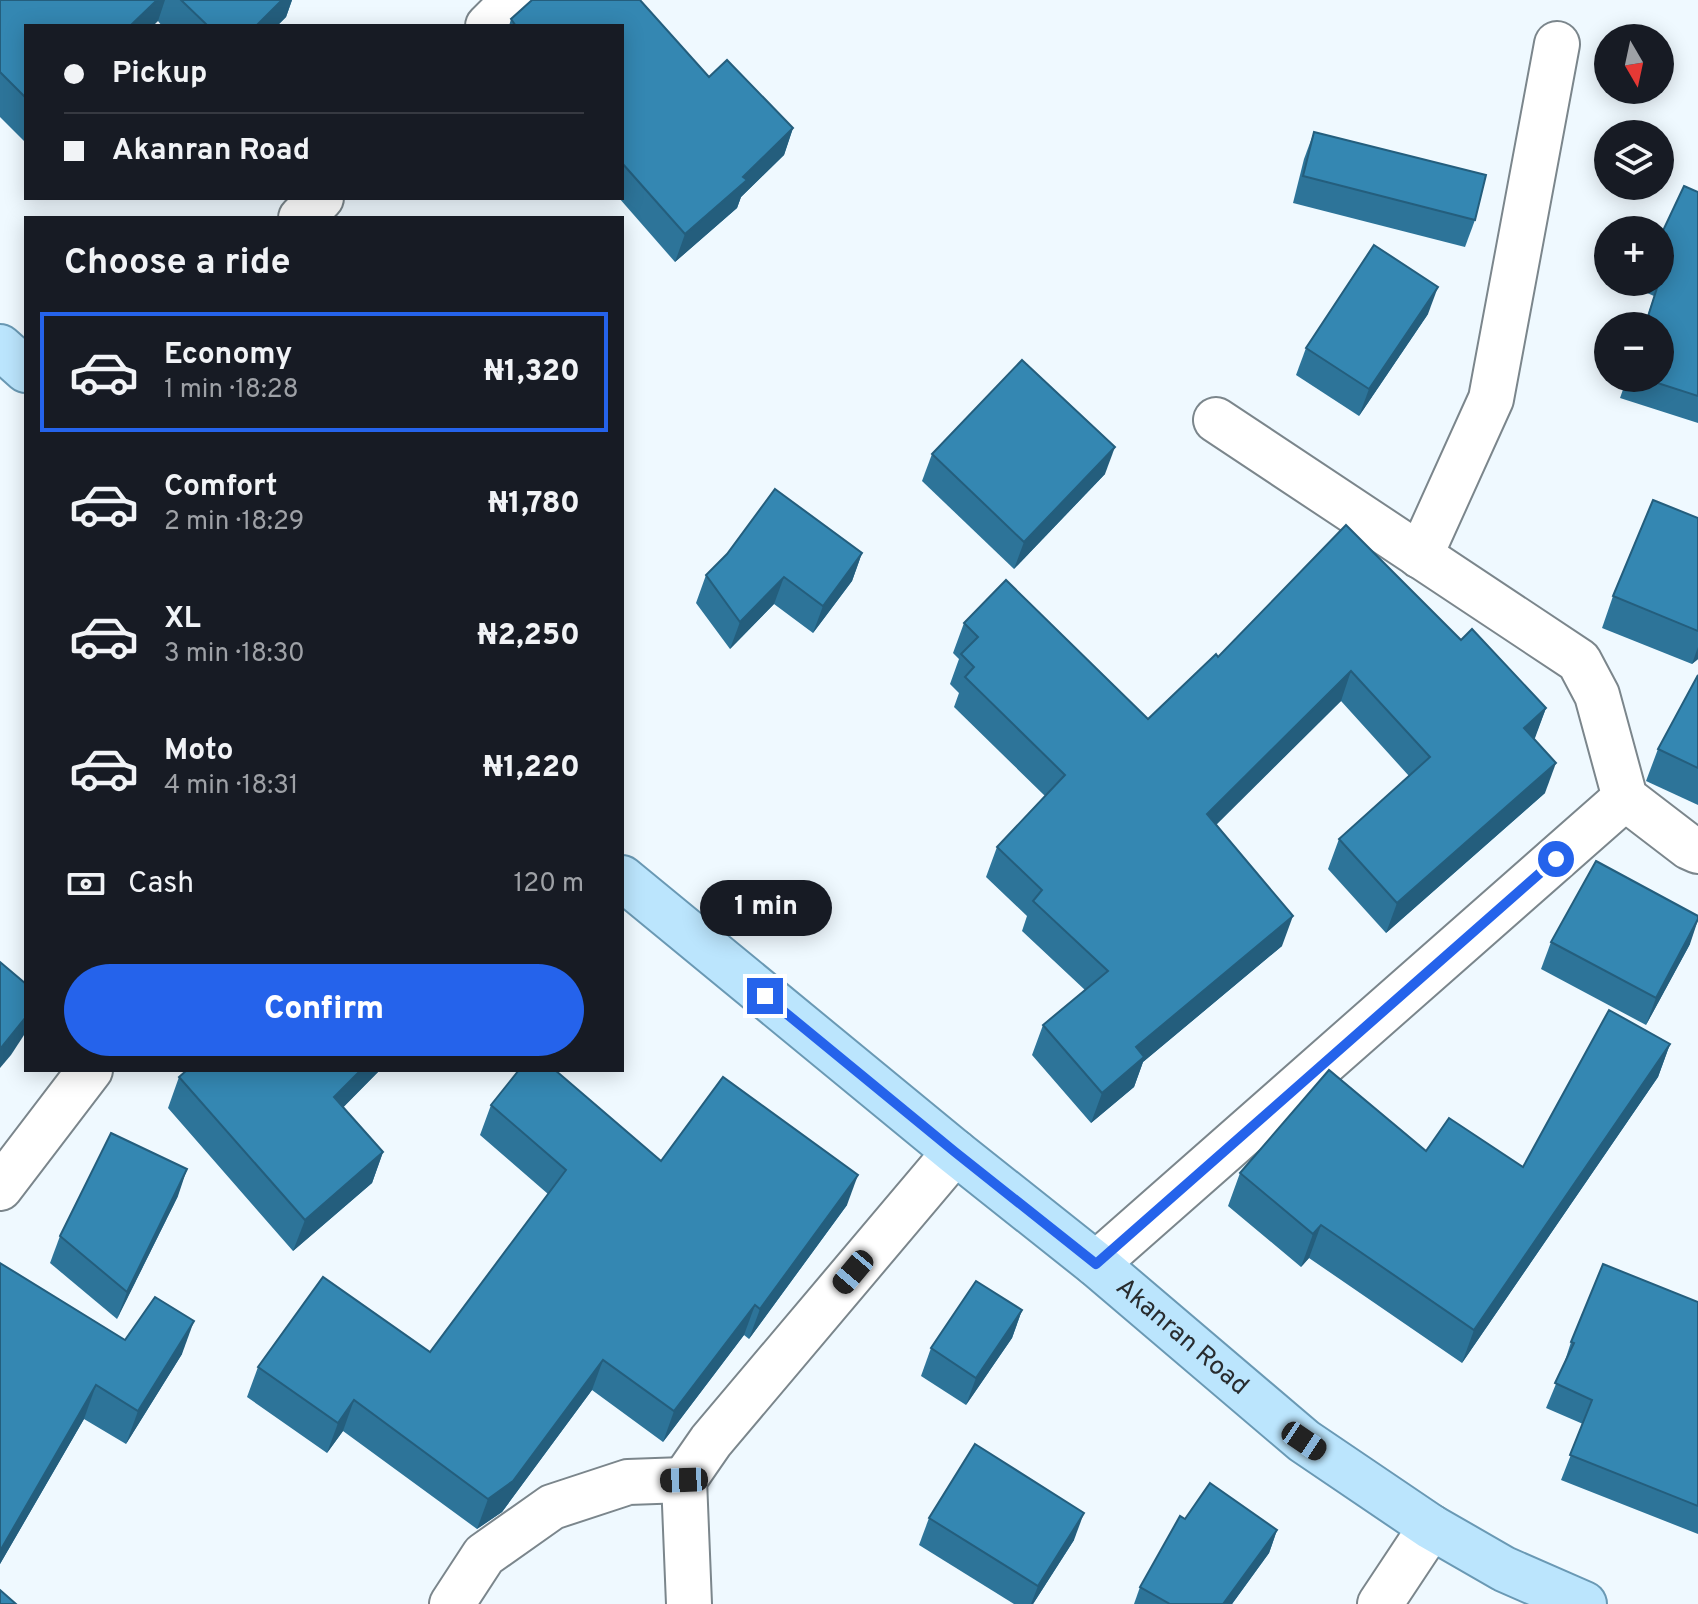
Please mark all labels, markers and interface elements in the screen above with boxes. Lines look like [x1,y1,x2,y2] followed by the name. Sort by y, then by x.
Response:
[1594,24,1674,104] north arrow
[1594,24,1674,392] map controls
[112,56,207,93] text: Pickup
[1594,120,1674,200] button: layers
[112,133,310,170] text: Akanran Road
[1594,216,1674,296] button: +
[64,241,290,287] text: Choose a ride
[1594,312,1674,392] button: −
[68,336,140,408] icon: car
[164,337,292,374] text: Economy
[484,354,580,391] text: ₦1,320
[164,374,299,407] text: 1 min · 18:28
[68,468,140,540] icon: car
[164,469,277,506] text: Comfort
[488,486,580,523] text: ₦1,780
[164,506,304,539] text: 2 min · 18:29
[68,600,140,672] icon: car
[164,601,201,638] text: XL
[477,618,580,655] text: ₦2,250
[164,638,305,671] text: 3 min · 18:30
[68,732,140,804] icon: car
[164,733,234,770] text: Moto
[483,750,580,787] text: ₦1,220
[164,770,298,803] text: 4 min · 18:31
[1538,841,1574,877] route start
[64,862,108,906] icon: cash
[128,866,194,903] text: Cash
[514,868,584,901] text: 120 m
[699,880,831,936] callout: 1 min
[734,891,798,924] text: 1 min
[64,964,584,1056] button: Confirm
[747,978,783,1014] route end
[828,1246,878,1298] car
[1109,1271,1255,1403] street label: Akanran Road
[1277,1418,1331,1464] car
[660,1467,708,1493] car

